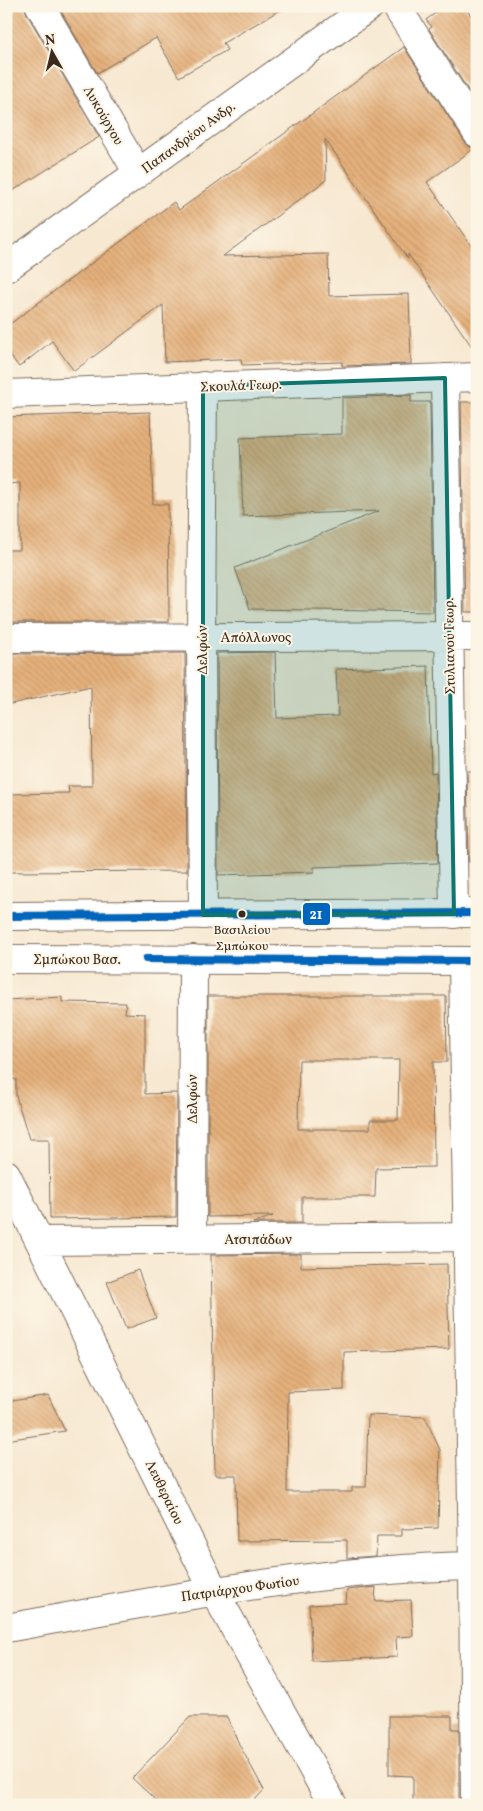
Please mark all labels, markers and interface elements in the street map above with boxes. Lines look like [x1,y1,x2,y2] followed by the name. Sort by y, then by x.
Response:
[28,28,78,78] north arrow
[44,30,57,51] text: N
[78,83,127,149] street label: Λυκούργου
[138,98,240,179] street label: Παπανδρέου Ανδρ.
[200,376,282,397] street label: Σκουλά Γεωρ.
[440,597,461,695] street label: Στυλιανού Γεωρ.
[194,625,213,674] street label: Δελφών
[221,629,291,648] street label: Απόλλωνος
[302,902,331,926] line badge: 21
[310,906,322,925] text: 21
[237,909,247,919] marker: Βασιλείου Σμπώκου
[213,922,271,956] place label: Βασιλείου Σμπώκου
[33,951,121,970] street label: Σμπώκου Βασ.
[184,1074,203,1123] street label: Δελφών
[224,1231,292,1250] street label: Ατσιπάδων
[140,1457,187,1528] street label: Λευθεραίου
[180,1572,301,1607] street label: Πατριάρχου Φωτίου

